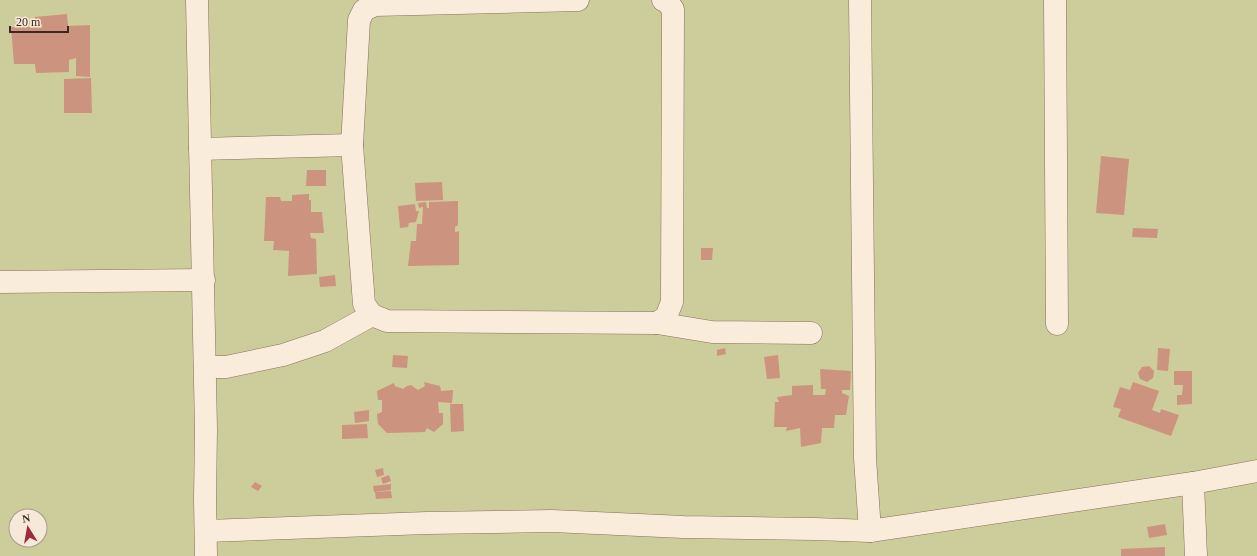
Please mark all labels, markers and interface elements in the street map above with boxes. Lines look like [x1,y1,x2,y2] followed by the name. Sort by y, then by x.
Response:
[10,8,68,34] scale bar
[16,15,41,29] text: 20 m
[8,508,48,548] north arrow
[21,512,31,525] text: N

